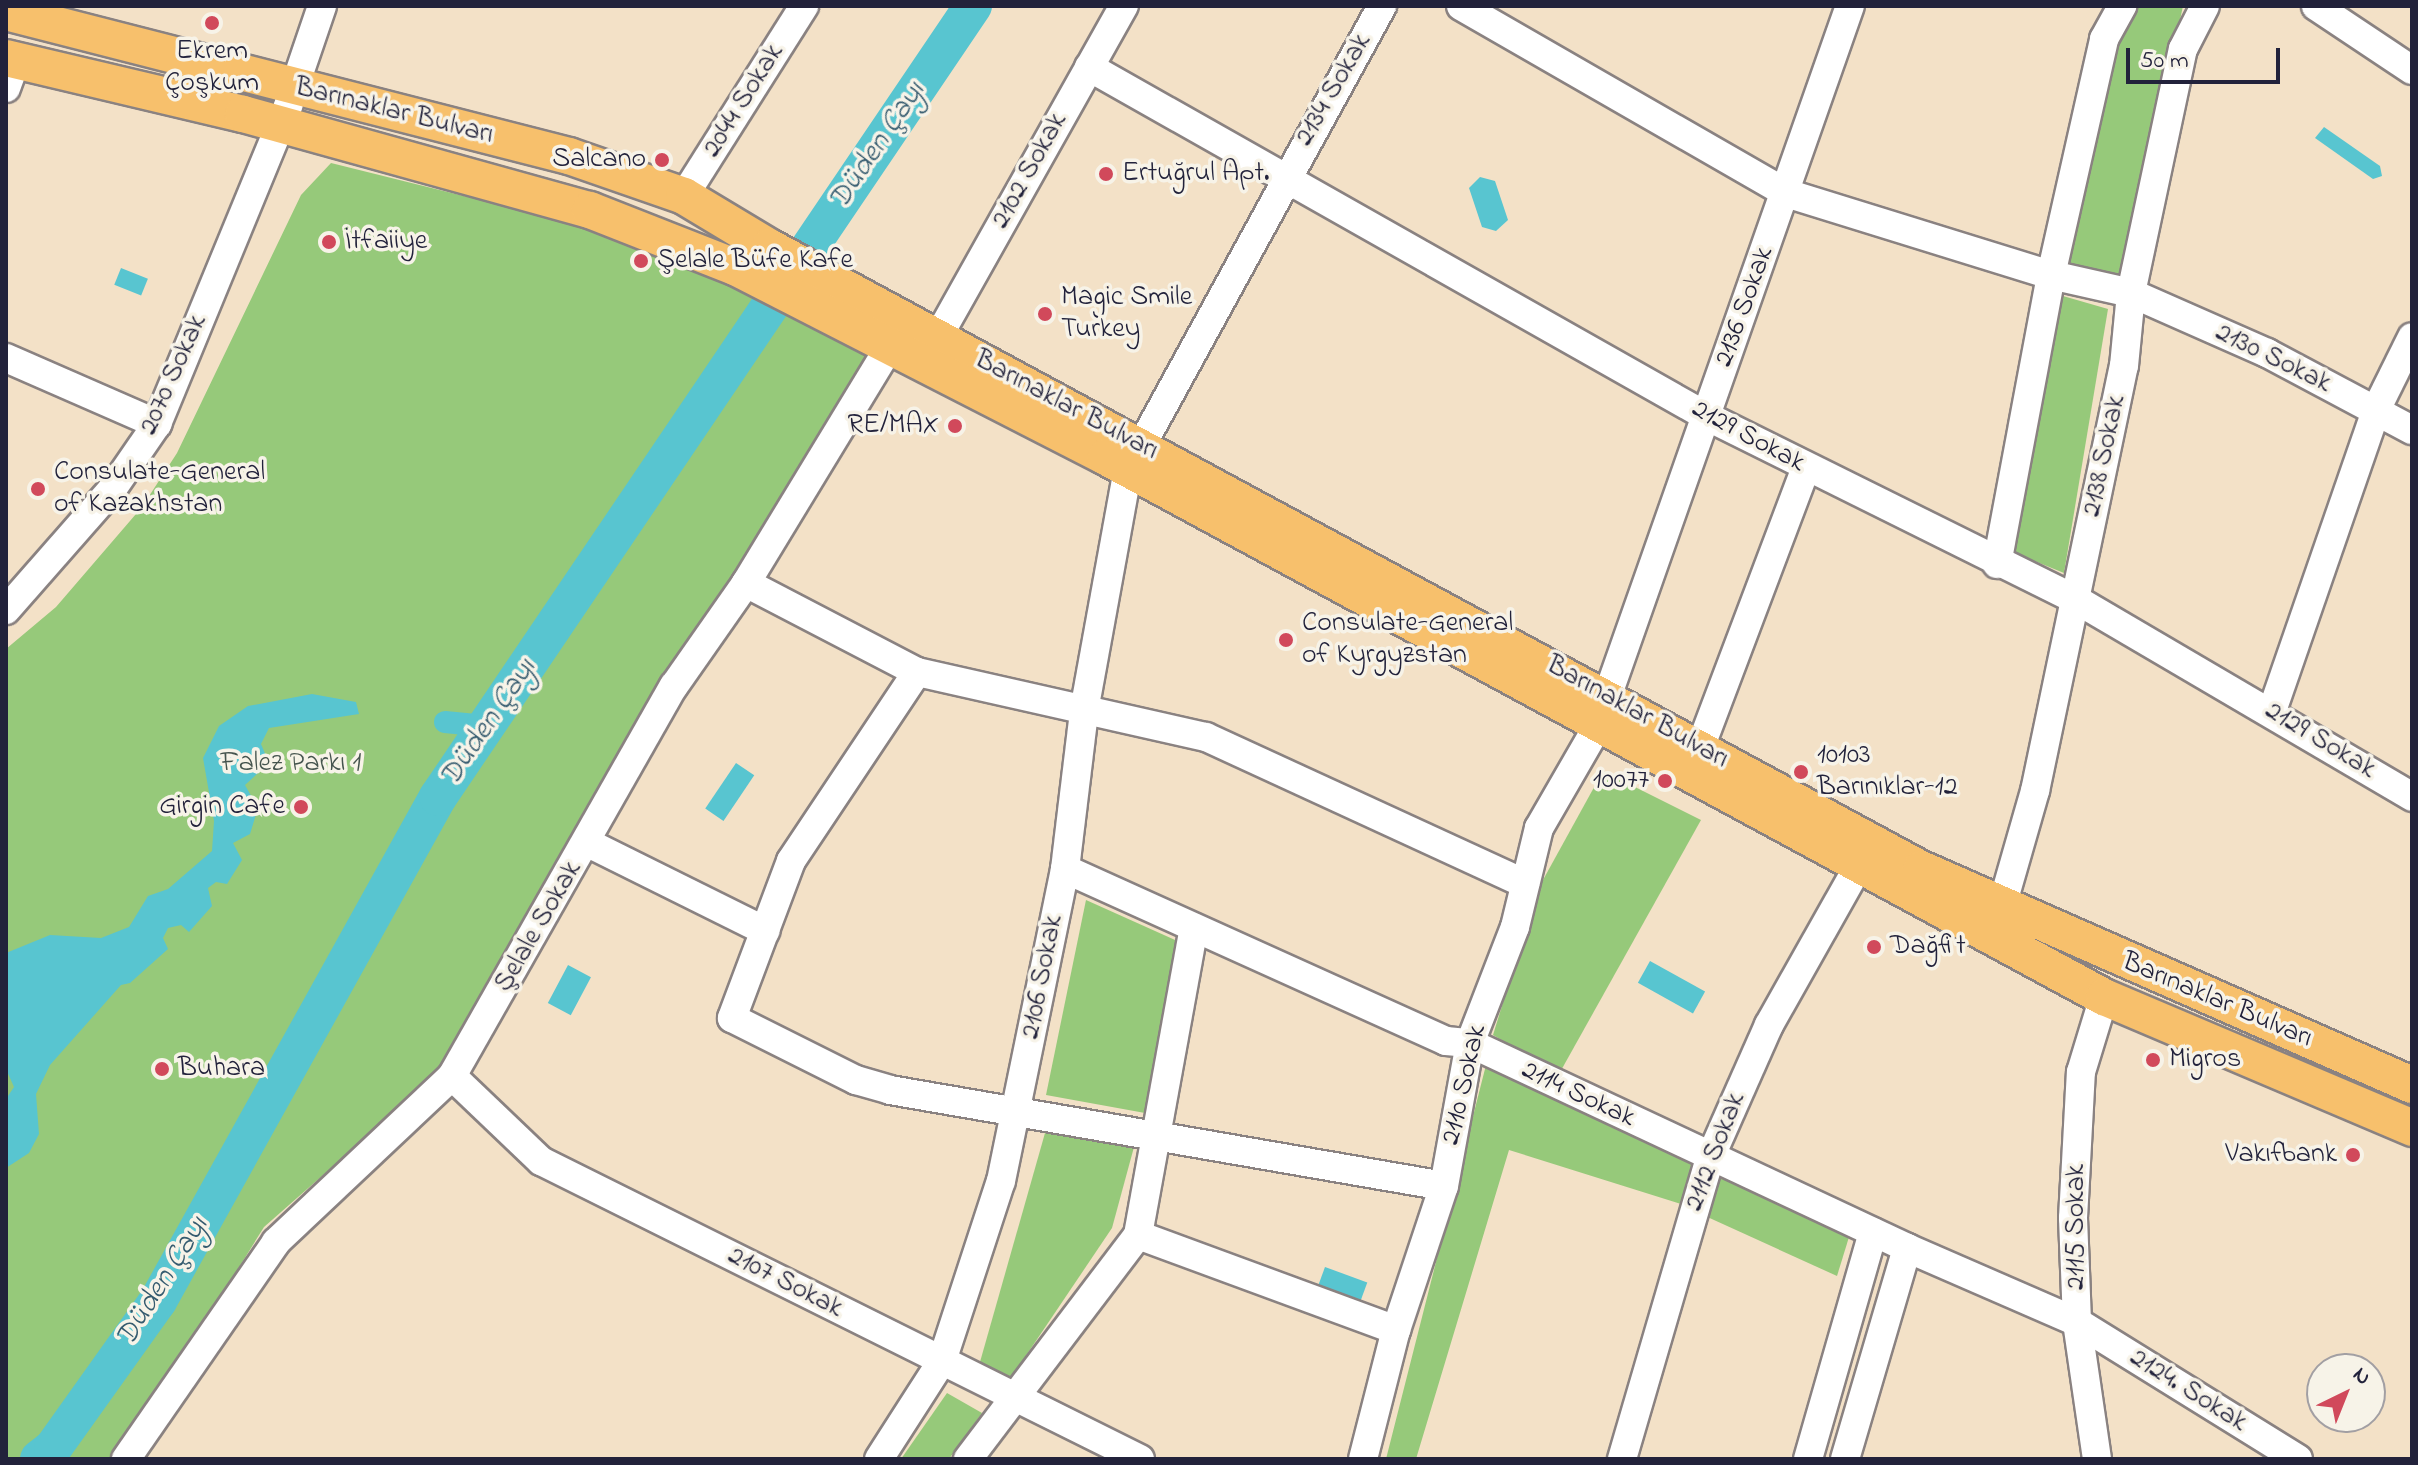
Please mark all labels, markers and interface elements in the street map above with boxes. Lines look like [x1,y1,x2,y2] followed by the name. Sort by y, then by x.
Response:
[203,14,221,32] marker: Ekrem Çoşkum
[1288,28,1380,152] street label: 2134 Sokak
[2130,32,2284,82] scale bar
[165,35,259,101] place label: Ekrem Çoşkum
[696,38,792,164] street label: 2044 Sokak
[2140,44,2189,79] text: 50 m
[291,71,497,153] street label: Barınaklar Bulvarı
[822,75,934,217] water label: Düden Çayı
[984,107,1076,235] street label: 2102 Sokak
[552,143,646,177] place label: Salcano
[653,151,671,169] marker: Salcano
[1122,157,1270,191] place label: Ertuğrul Apt.
[1097,165,1115,183] marker: Ertuğrul Apt.
[345,225,427,259] place label: İtfaiiye
[320,233,338,251] marker: İtfaiiye
[1708,243,1782,371] street label: 2136 Sokak
[657,244,853,278] place label: Şelale Büfe Kafe
[632,252,650,270] marker: Şelale Büfe Kafe
[1061,281,1192,347] place label: Magic Smile Turkey
[1036,305,1054,323] marker: Magic Smile Turkey
[133,310,215,440] street label: 2070 Sokak
[2210,317,2336,401] street label: 2130 Sokak
[968,343,1164,469] street label: Barınaklar Bulvarı
[2076,392,2134,520] street label: 2138 Sokak
[1686,393,1810,481] street label: 2129 Sokak
[847,409,939,443] place label: RE/MAX
[946,417,964,435] marker: RE/MAX
[54,456,265,522] place label: Consulate-General of Kazakhstan
[29,480,47,498] marker: Consulate-General of Kazakhstan
[1302,607,1513,673] place label: Consulate-General of Kyrgyzstan
[1277,631,1295,649] marker: Consulate-General of Kyrgyzstan
[1540,649,1734,777] street label: Barınaklar Bulvarı
[433,652,545,794] water label: Düden Çayı
[2258,695,2382,787] street label: 2129 Sokak
[1817,739,1958,805] place label: 10103 Barınıklar-12
[221,747,361,781] park label: Falez Parkı 1
[1792,763,1810,781] marker: 10103 Barınıklar-12
[1593,764,1649,798] place label: 10077
[1656,772,1674,790] marker: 10077
[159,790,285,824] place label: Girgin Cafe
[292,798,310,816] marker: Girgin Cafe
[488,855,590,999] street label: Şelale Sokak
[1015,912,1071,1042] street label: 2106 Sokak
[1890,930,1966,964] place label: Dağfit
[1865,938,1883,956] marker: Dağfit
[2117,946,2317,1056] street label: Barınaklar Bulvarı
[1435,1022,1495,1148] street label: 2110 Sokak
[2169,1043,2241,1077] place label: Migros
[2144,1051,2162,1069] marker: Migros
[178,1052,265,1086] place label: Buhara
[1516,1054,1640,1136] street label: 2114 Sokak
[153,1060,171,1078] marker: Buhara
[1678,1088,1754,1216] street label: 2112 Sokak
[2225,1138,2337,1172] place label: Vakıfbank
[2344,1146,2362,1164] marker: Vakıfbank
[2060,1164,2094,1290] street label: 2115 Sokak
[109,1210,217,1354] water label: Düden Çayı
[722,1240,848,1326] street label: 2107 Sokak
[2123,1342,2253,1440] street label: 2124. Sokak
[2306,1353,2386,1433] north arrow
[2345,1360,2377,1394] text: N

